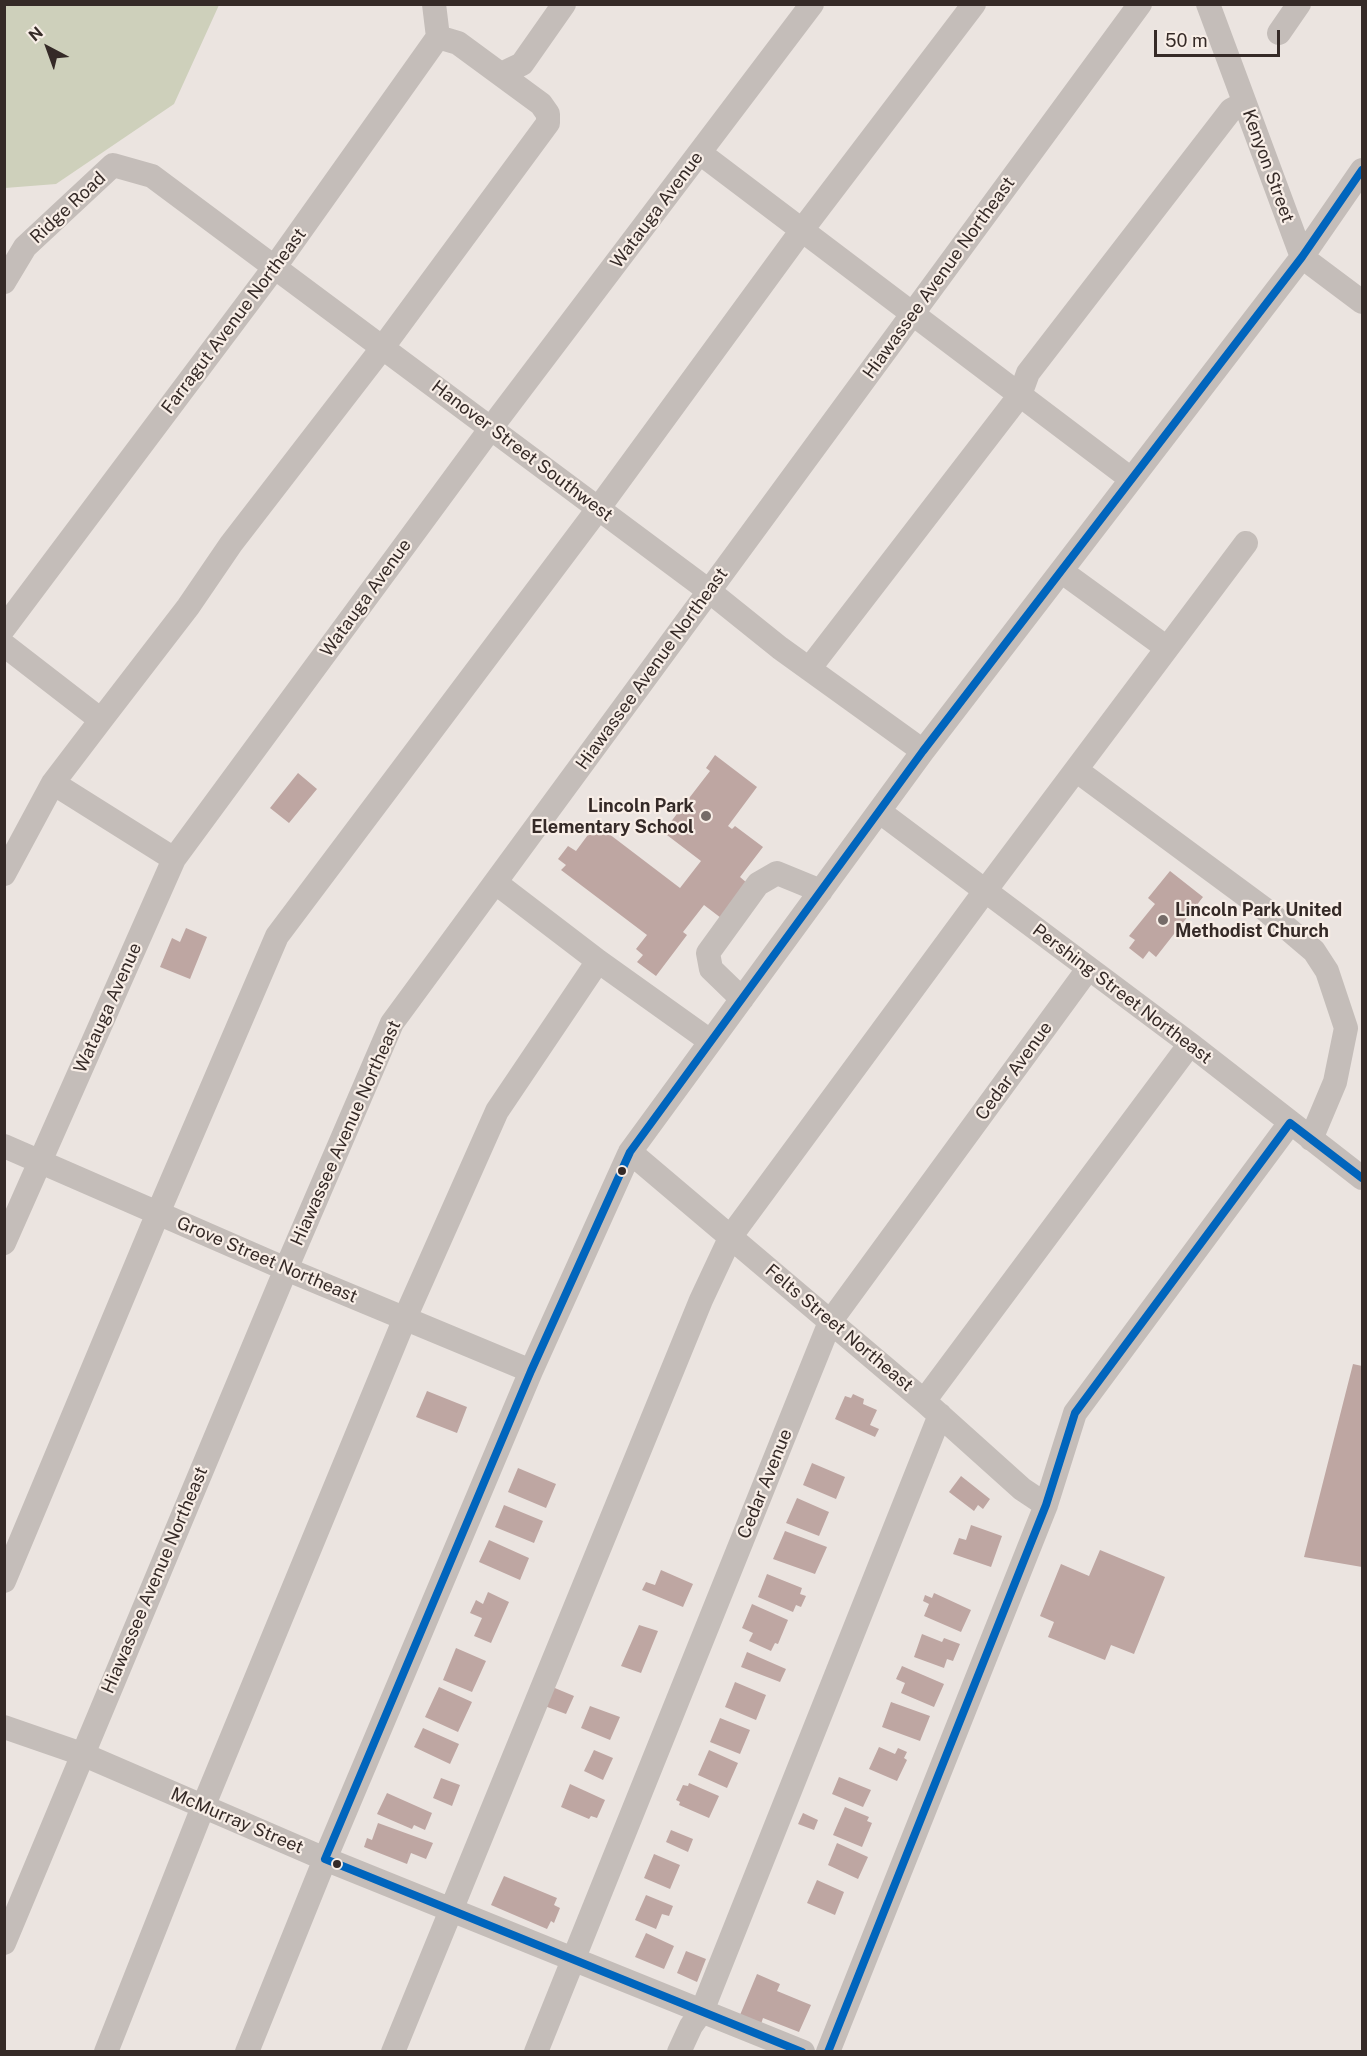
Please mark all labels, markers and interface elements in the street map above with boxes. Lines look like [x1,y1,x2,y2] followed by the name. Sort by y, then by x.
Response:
[18,18,78,78] north arrow
[1157,18,1283,56] scale bar
[25,23,47,45] text: N
[1165,30,1208,51] text: 50 m
[1237,106,1299,226] street label: Kenyon Street
[606,147,708,273] street label: Watauga Avenue
[26,168,110,248] street label: Ridge Road
[858,173,1020,383] street label: Hiawassee Avenue Northeast
[157,224,311,418] street label: Farragut Avenue Northeast
[427,376,617,526] street label: Hanover Street Southwest
[316,535,416,661] street label: Watauga Avenue
[571,564,733,774] street label: Hiawassee Avenue Northeast
[531,795,694,838] place label: Lincoln Park Elementary School
[699,809,713,823] marker: Lincoln Park Elementary School
[1175,899,1342,942] place label: Lincoln Park United Methodist Church
[1156,913,1170,927] marker: Lincoln Park United Methodist Church
[1028,919,1216,1069] street label: Pershing Street Northeast
[70,940,146,1076] street label: Watauga Avenue
[286,1017,406,1249] street label: Hiawassee Avenue Northeast
[971,1018,1057,1124] street label: Cedar Avenue
[616,1165,628,1177] unlabelled marker
[173,1212,361,1308] street label: Grove Street Northeast
[761,1260,917,1396] street label: Felts Street Northeast
[733,1426,797,1542] street label: Cedar Avenue
[97,1463,213,1697] street label: Hiawassee Avenue Northeast
[167,1783,307,1859] street label: McMurray Street
[331,1858,343,1870] unlabelled marker

